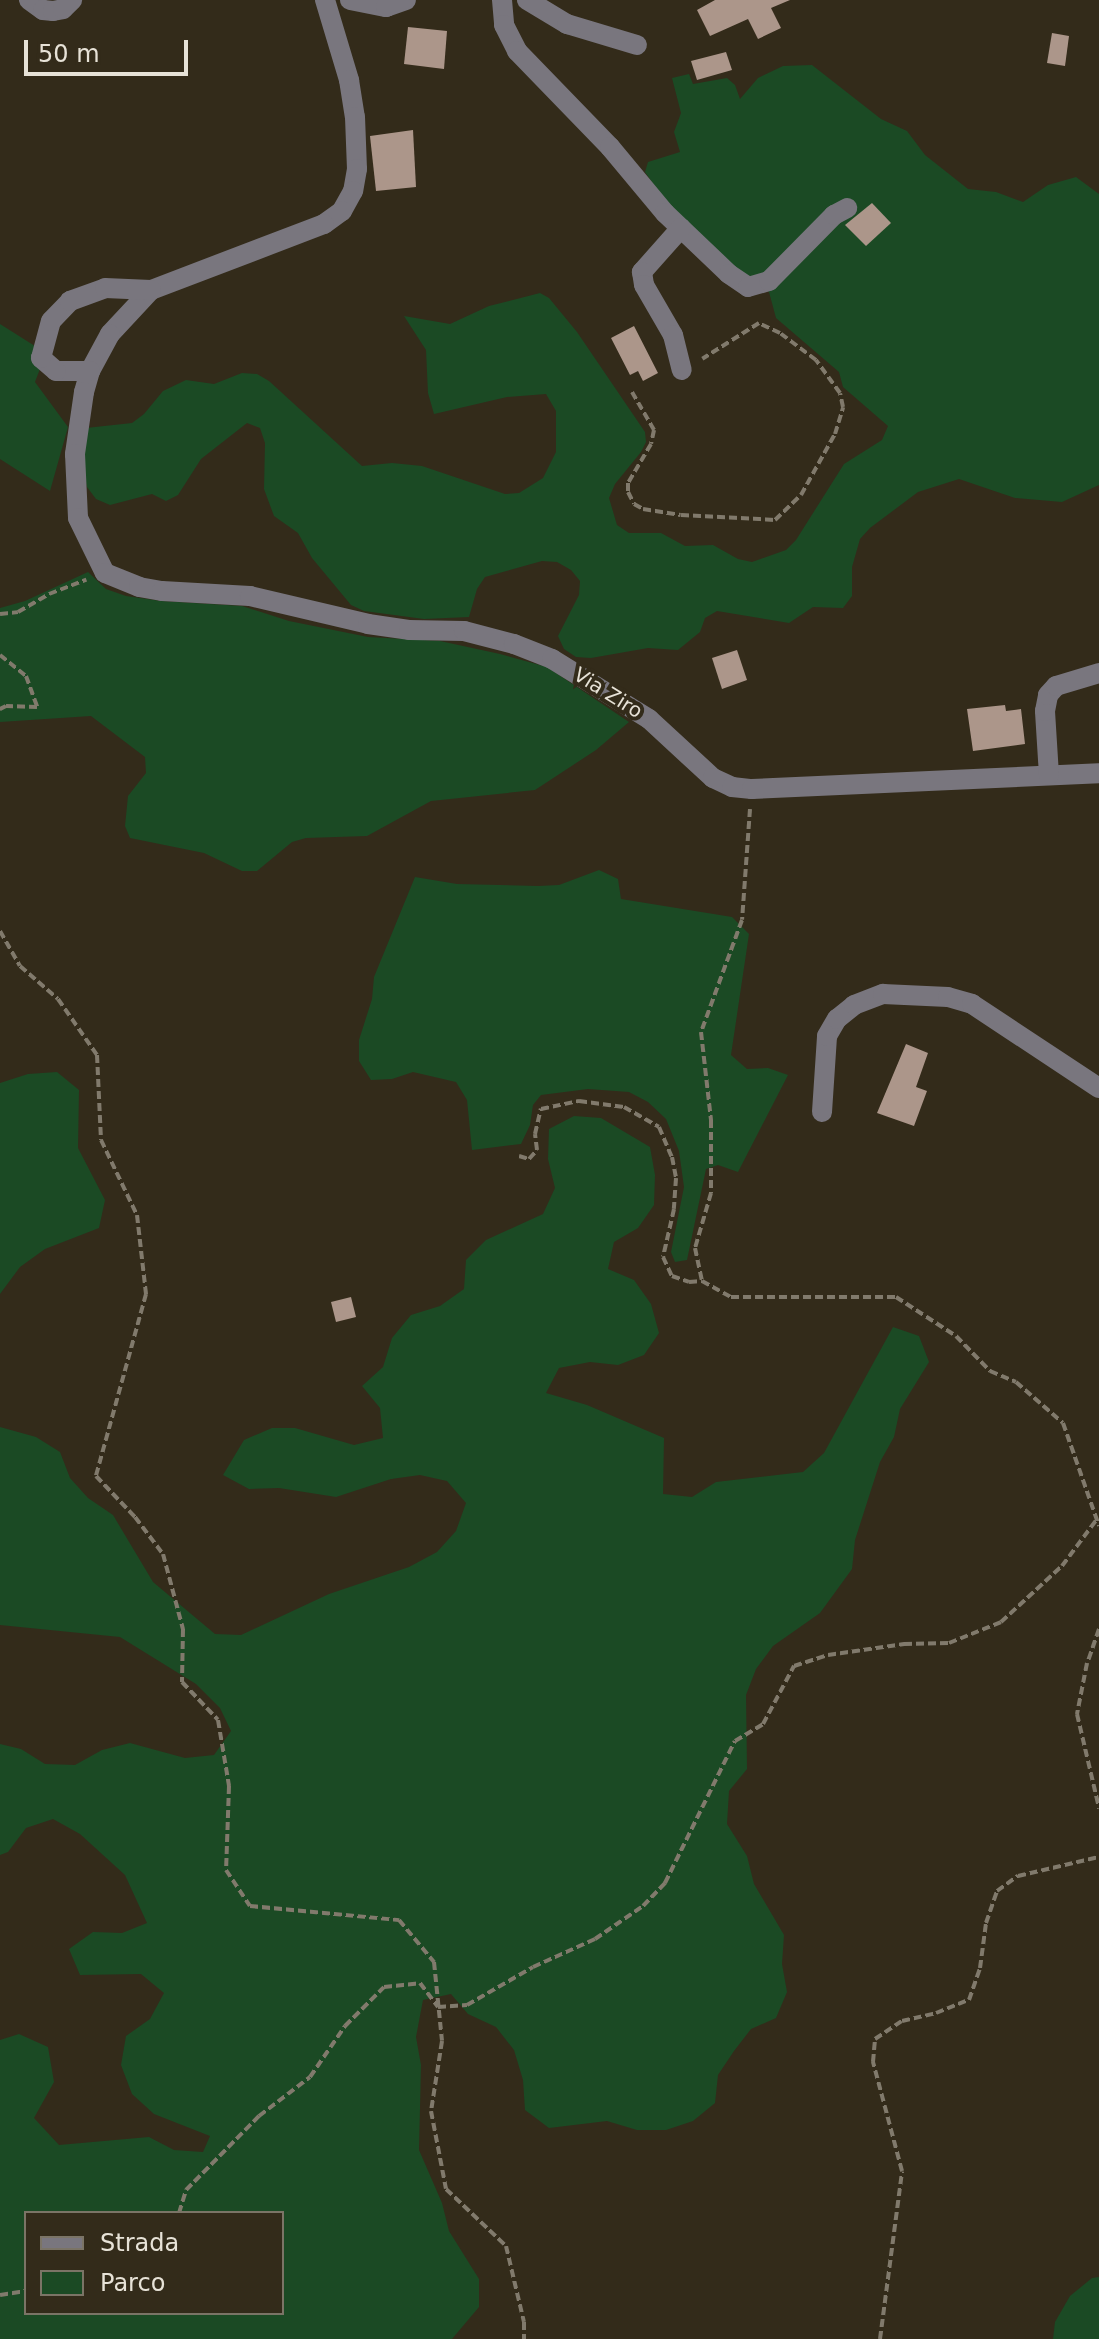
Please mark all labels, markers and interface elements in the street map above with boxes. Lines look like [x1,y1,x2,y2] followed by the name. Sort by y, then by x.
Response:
[28,24,192,74] scale bar
[38,40,100,68] text: 50 m
[569,663,647,723] street label: Via Ziro
[24,2211,284,2315] legend
[100,2229,179,2257] text: Strada
[100,2269,165,2297] text: Parco

